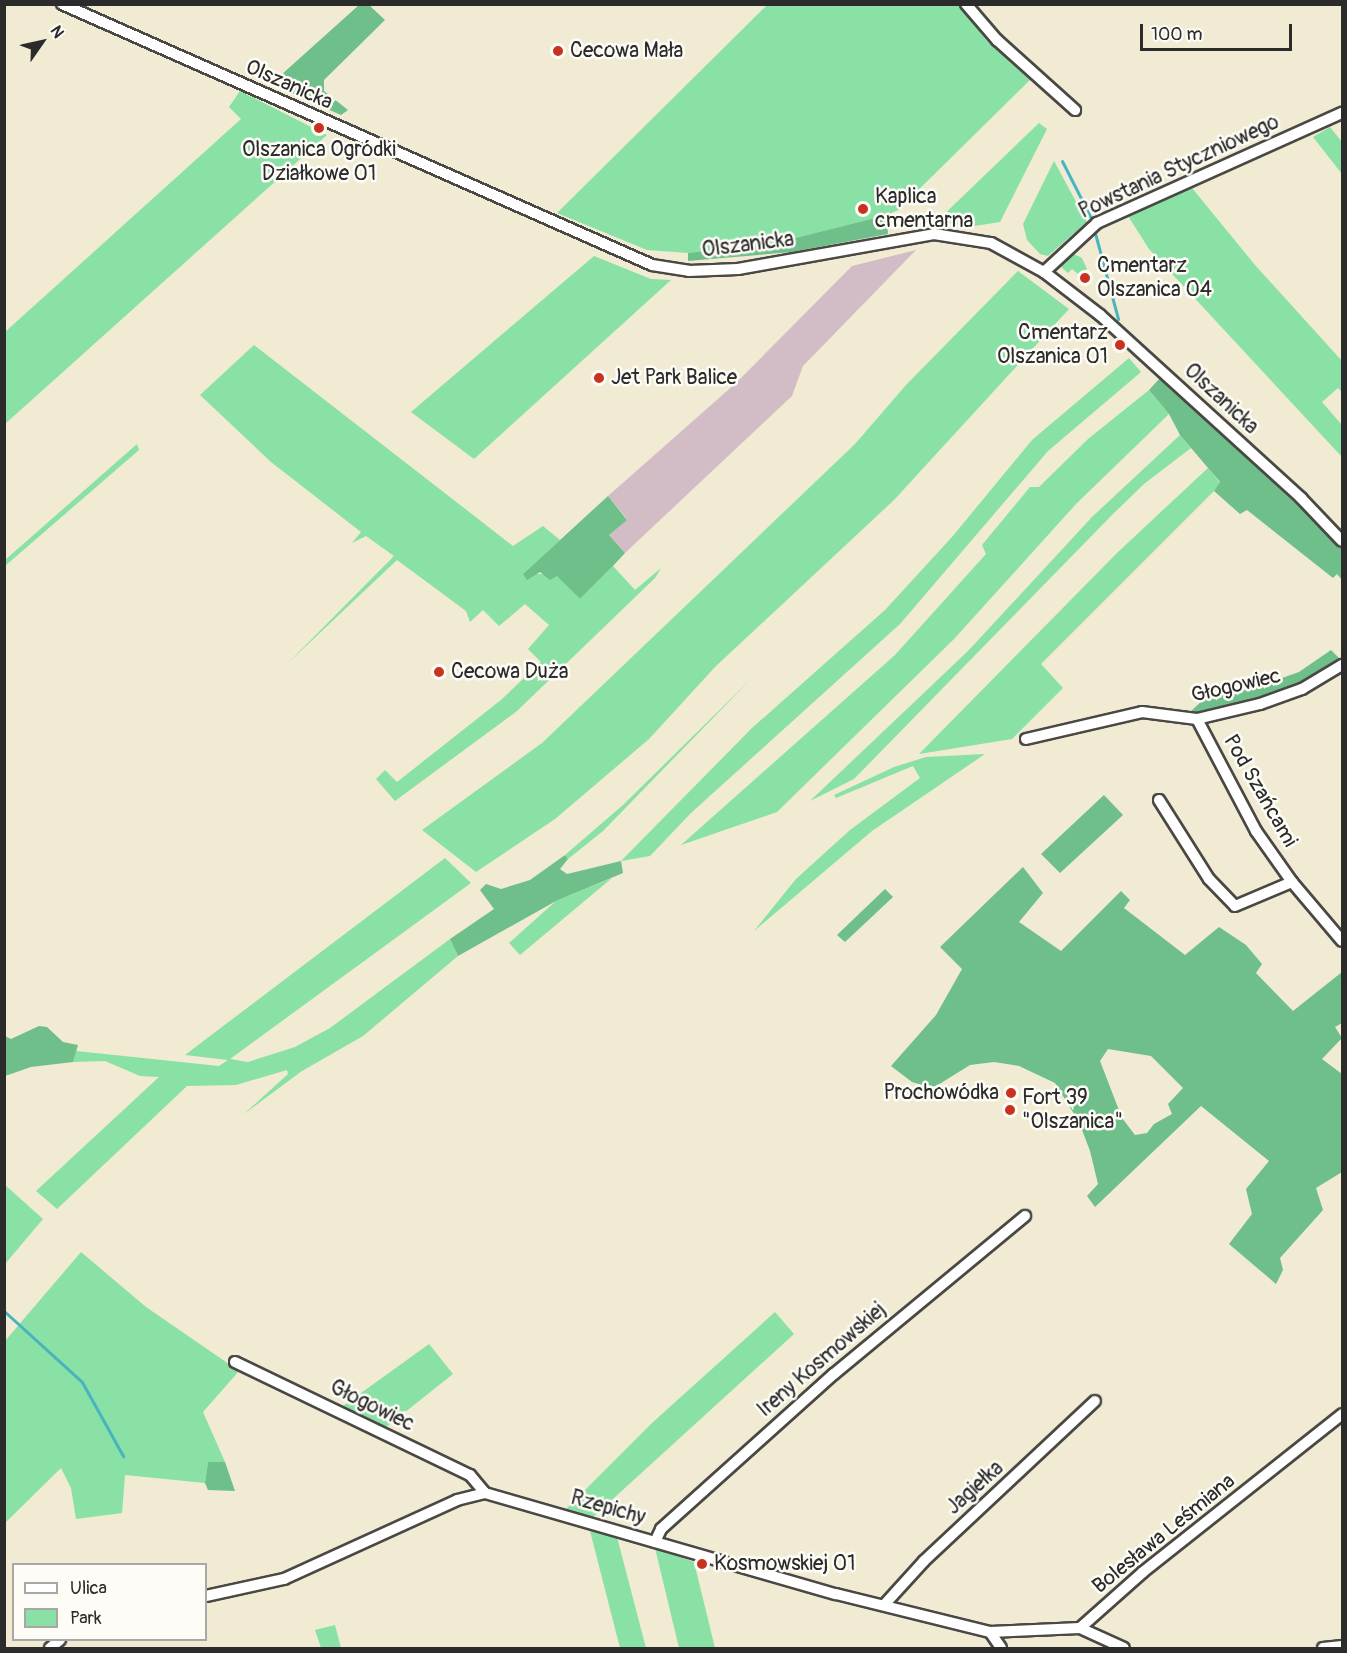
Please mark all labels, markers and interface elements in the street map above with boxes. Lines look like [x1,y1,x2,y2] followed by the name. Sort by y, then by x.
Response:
[12,12,72,72] north arrow
[1143,12,1294,50] scale bar
[46,22,68,42] text: N
[1151,23,1203,46] text: 100 m
[570,38,683,64] place label: Cecowa Mała
[551,44,565,58] marker: Cecowa Mała
[242,55,336,115] street label: Olszanicka
[1075,109,1283,225] street label: Powstania Styczniowego
[312,121,326,135] marker: Olszanica Ogródki Działkowe 01
[242,137,396,187] place label: Olszanica Ogródki Działkowe 01
[875,184,973,234] place label: Kaplica cmentarna
[856,202,870,216] marker: Kaplica cmentarna
[701,227,795,263] street label: Olszanicka
[1097,253,1212,303] place label: Cmentarz Olszanica 04
[1078,271,1092,285] marker: Cmentarz Olszanica 04
[997,320,1108,370] place label: Cmentarz Olszanica 01
[1113,338,1127,352] marker: Cmentarz Olszanica 01
[1179,358,1263,440] street label: Olszanicka
[611,365,737,391] place label: Jet Park Balice
[592,371,606,385] marker: Jet Park Balice
[451,659,569,685] place label: Cecowa Duża
[1189,663,1283,709] street label: Głogowiec
[432,665,446,679] marker: Cecowa Duża
[1218,730,1302,852] street label: Pod Szańcami
[883,1080,999,1106] place label: Prochowódka
[1022,1085,1123,1135] place label: Fort 39 "Olszanica"
[1004,1086,1018,1100] marker: Prochowódka
[1003,1103,1017,1117] marker: Fort 39 "Olszanica"
[753,1297,891,1423] street label: Ireny Kosmowskiej
[326,1375,418,1437] street label: Głogowiec
[941,1456,1009,1520] street label: Jagiełka
[1088,1469,1240,1599] street label: Bolesława Leśmiana
[568,1485,648,1531] street label: Rzepichy
[714,1551,855,1577] place label: Kosmowskiej 01
[695,1557,709,1571] marker: Kosmowskiej 01
[12,1563,207,1641] legend
[70,1577,107,1600] text: Ulica
[70,1607,102,1630] text: Park

